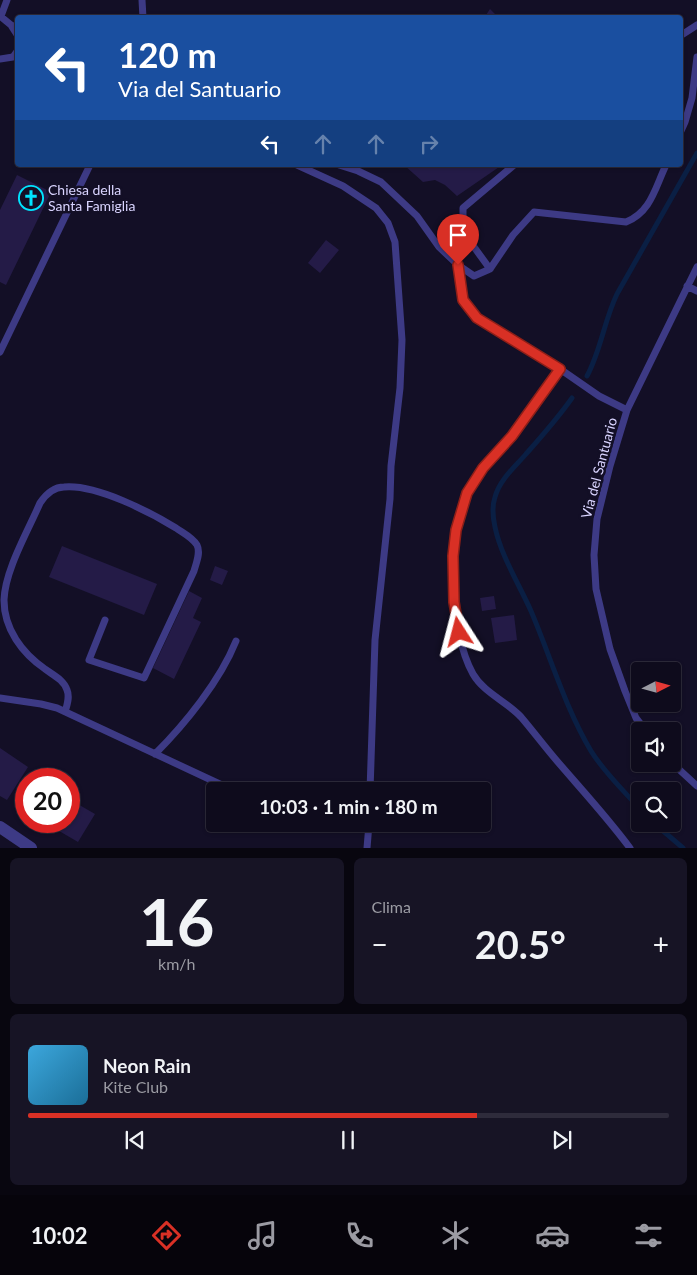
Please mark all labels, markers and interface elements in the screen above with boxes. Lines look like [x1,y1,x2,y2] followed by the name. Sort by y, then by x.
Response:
[118,33,217,75] text: 120 m
[35,35,100,100] icon: left
[118,75,281,102] text: Via del Santuario
[256,130,284,158] icon: left
[309,130,337,158] icon: ahead
[362,130,390,158] icon: ahead
[415,130,443,158] icon: right
[48,181,135,214] place label: Chiesa della Santa Famiglia
[18,185,44,211] church icon: Chiesa della Santa Famiglia
[437,214,479,265] pin
[444,221,472,249] icon: arrive
[577,415,620,520] street label: Via del Santuario
[432,605,484,657] position arrow
[631,662,681,712] north arrow
[631,662,681,832] map controls
[631,722,681,772] button: sound
[15,768,80,833] speed limit sign: 20
[631,782,681,832] button: search
[259,795,438,818] text: 10:03 · 1 min · 180 m
[139,882,214,960] text: 16
[372,897,411,916] text: Clima
[475,921,566,967] text: 20.5°
[372,927,388,961] text: −
[653,927,669,961] text: +
[158,954,195,973] text: km/h
[103,1054,191,1077] text: Neon Rain
[103,1077,168,1096] text: Kite Club
[121,1126,149,1154] icon: previous
[334,1126,362,1154] icon: pause
[548,1126,576,1154] icon: next
[149,1218,184,1253] icon: directions
[245,1218,280,1253] icon: music
[342,1218,377,1253] icon: phone
[438,1218,473,1253] icon: climate
[535,1218,570,1253] icon: car
[631,1218,666,1253] icon: filters
[31,1222,87,1249] text: 10:02

